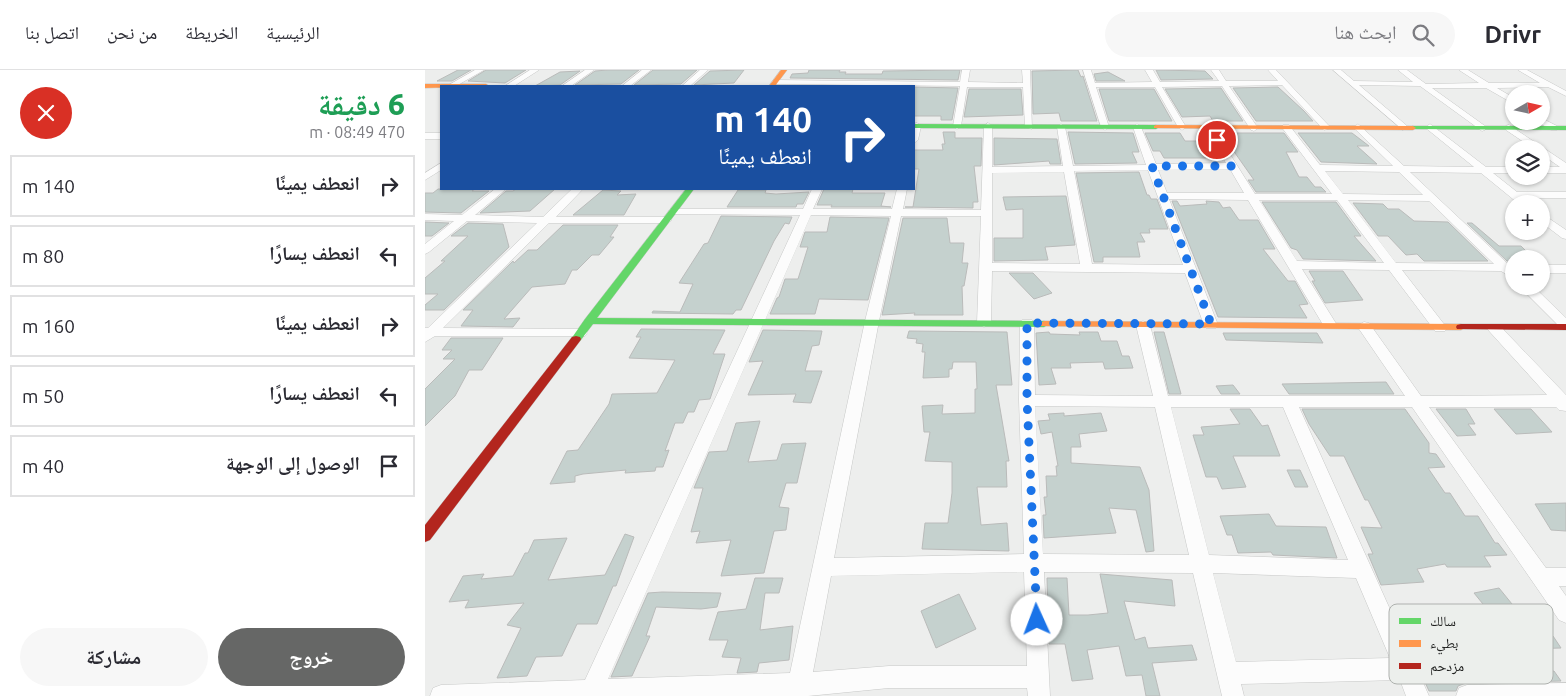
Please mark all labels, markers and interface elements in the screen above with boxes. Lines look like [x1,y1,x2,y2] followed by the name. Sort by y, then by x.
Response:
[1105,12,1455,57] search box
[1334,21,1397,43] text: ابحث هنا
[1409,21,1437,49] icon: search
[1485,21,1541,48] text: Drivr
[25,22,79,42] text: اتصل بنا
[107,22,157,42] text: من نحن
[185,22,238,42] text: الخريطة
[266,22,320,42] text: الرئيسية
[1505,85,1550,130] north arrow
[1505,85,1550,295] map controls
[20,87,72,139] button: close
[318,87,405,121] text: 6 دقيقة
[714,99,812,139] text: 140 m
[830,105,895,170] icon: right
[1196,119,1238,161] pin
[309,123,405,141] text: 470 m · 08:49
[1203,126,1231,154] icon: arrive
[1505,140,1550,185] button: layers
[718,143,812,168] text: انعطف يمينًا
[275,172,360,194] text: انعطف يمينًا
[375,172,403,200] icon: right
[22,175,75,197] text: 140 m
[1505,195,1550,240] button: +
[269,242,360,264] text: انعطف يسارًا
[375,242,403,270] icon: left
[22,245,64,267] text: 80 m
[1505,250,1550,295] button: −
[275,312,360,334] text: انعطف يمينًا
[375,312,403,340] icon: right
[22,315,75,337] text: 160 m
[269,382,360,404] text: انعطف يسارًا
[375,382,403,410] icon: left
[22,385,64,407] text: 50 m
[226,452,360,474] text: الوصول إلى الوجهة
[375,452,403,480] icon: arrive
[22,455,64,477] text: 40 m
[1010,593,1062,645] position arrow
[1389,604,1553,684] legend
[1430,613,1456,629] text: سالك
[20,628,208,686] button: مشاركة
[218,628,405,686] button: خروج
[1430,635,1459,655] text: بطيء
[1430,658,1464,676] text: مزدحم

